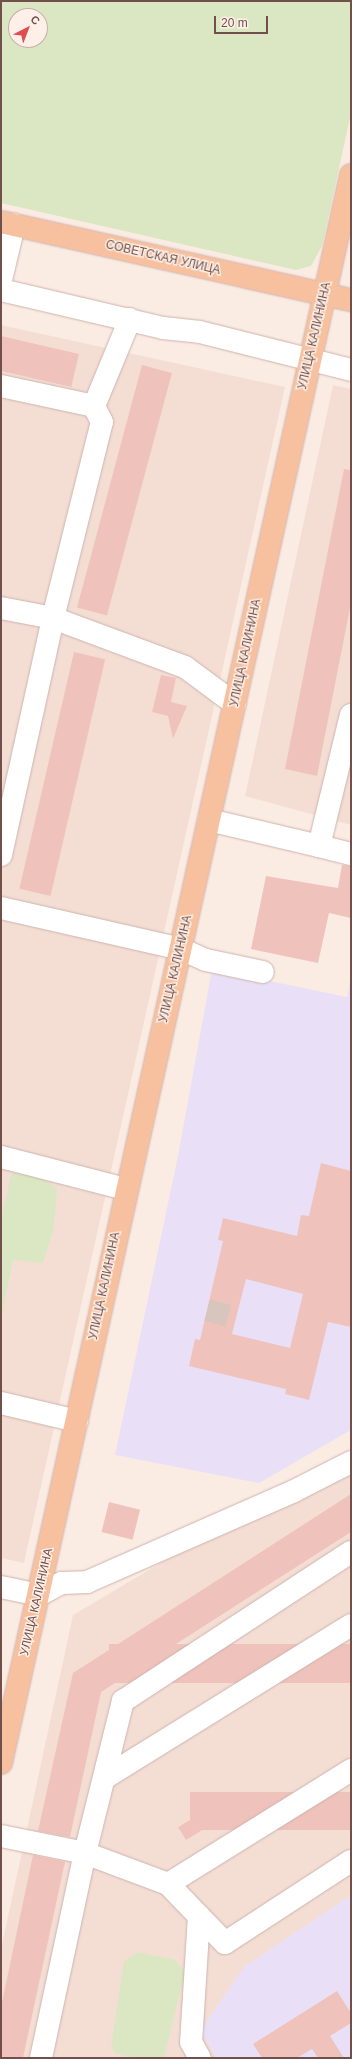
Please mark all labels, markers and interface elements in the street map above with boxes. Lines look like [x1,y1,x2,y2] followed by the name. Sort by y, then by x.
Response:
[8,8,48,48] north arrow
[216,8,270,34] scale bar
[28,13,42,27] text: С
[221,16,248,30] text: 20 m
[104,238,222,278] street label: СОВЕТСКАЯ УЛИЦА
[296,281,334,391] street label: УЛИЦА КАЛИНИНА
[228,598,264,708] street label: УЛИЦА КАЛИНИНА
[157,914,195,1024] street label: УЛИЦА КАЛИНИНА
[87,1231,123,1341] street label: УЛИЦА КАЛИНИНА
[18,1547,56,1657] street label: УЛИЦА КАЛИНИНА

